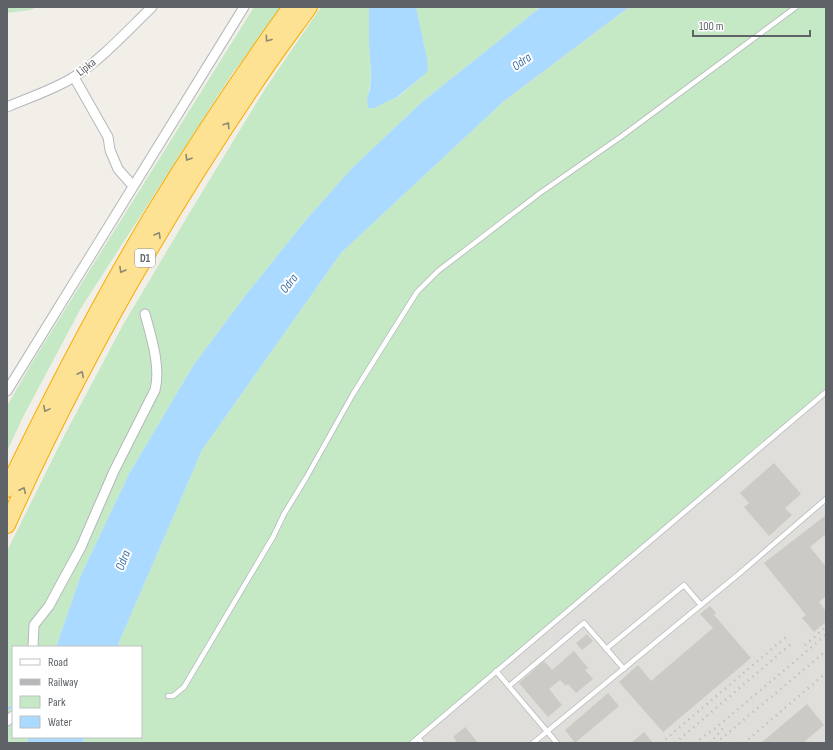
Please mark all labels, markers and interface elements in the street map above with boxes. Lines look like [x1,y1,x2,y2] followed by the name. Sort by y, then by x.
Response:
[693,12,810,38] scale bar
[699,19,724,34] text: 100 m
[266,34,273,41] one-way arrow
[509,49,535,74] water label: Odra
[73,55,99,80] street label: Lipka
[222,122,230,129] one-way arrow
[186,154,193,161] one-way arrow
[153,232,160,240] one-way arrow
[135,249,155,267] road number: D1
[119,266,126,273] one-way arrow
[276,270,302,297] water label: Odra
[77,370,84,378] one-way arrow
[43,404,51,412] one-way arrow
[18,487,26,494] one-way arrow
[112,547,134,573] water label: Odra
[12,646,142,738] legend
[48,655,68,670] text: Road
[48,675,79,690] text: Railway
[48,695,66,710] text: Park
[48,715,72,730] text: Water

